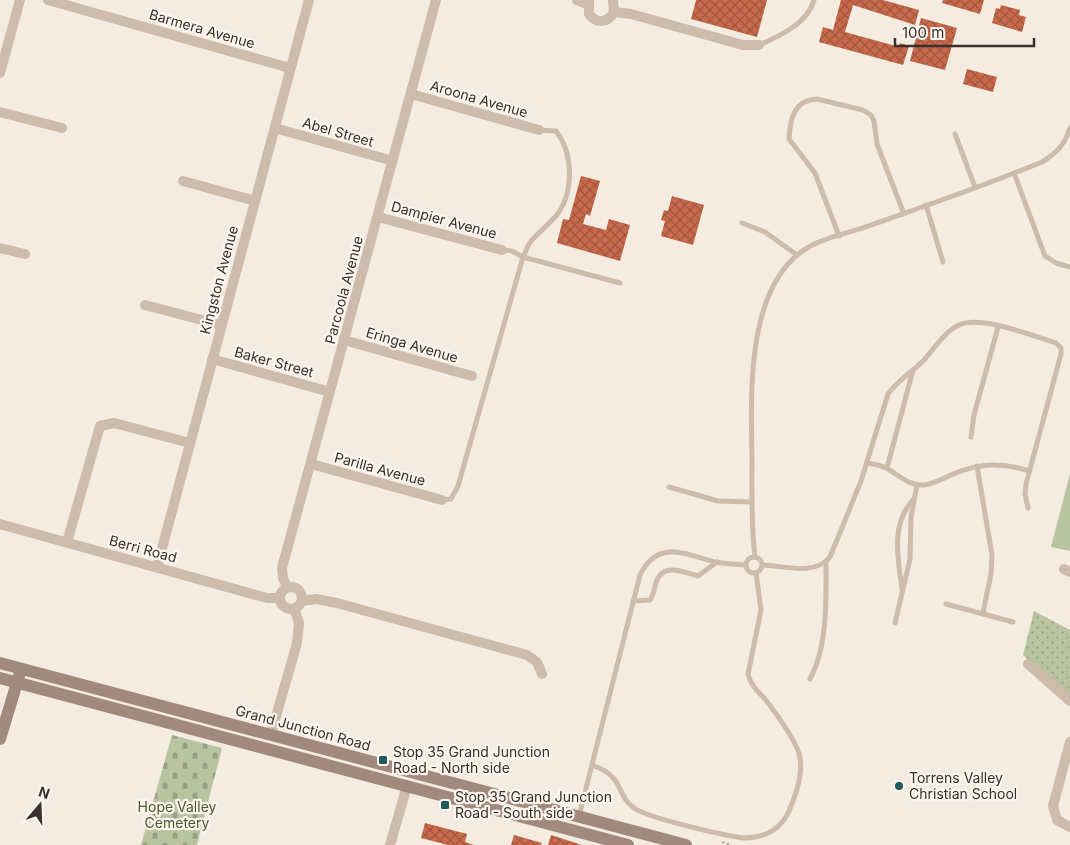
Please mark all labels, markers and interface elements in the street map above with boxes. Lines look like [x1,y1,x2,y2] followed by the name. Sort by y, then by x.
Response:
[147,5,257,52] street label: Barmera Avenue
[895,15,1034,47] scale bar
[902,23,944,42] text: 100 m
[428,76,530,121] street label: Aroona Avenue
[301,113,376,150] street label: Abel Street
[389,197,499,242] street label: Dampier Avenue
[196,224,241,336] street label: Kingston Avenue
[321,234,366,346] street label: Parcoola Avenue
[364,323,460,366] street label: Eringa Avenue
[233,343,316,380] street label: Baker Street
[333,448,427,489] street label: Parilla Avenue
[107,531,179,566] street label: Berri Road
[234,701,373,754] street label: Grand Junction Road
[393,743,550,776] place label: Stop 35 Grand Junction Road - North side
[377,754,389,766] marker: Stop 35 Grand Junction Road - North side
[909,769,1017,802] place label: Torrens Valley Christian School
[15,780,65,830] north arrow
[893,780,905,792] marker: Torrens Valley Christian School
[37,782,52,802] text: N
[455,788,612,821] place label: Stop 35 Grand Junction Road - South side
[138,798,217,831] park label: Hope Valley Cemetery
[439,799,451,811] marker: Stop 35 Grand Junction Road - South side

